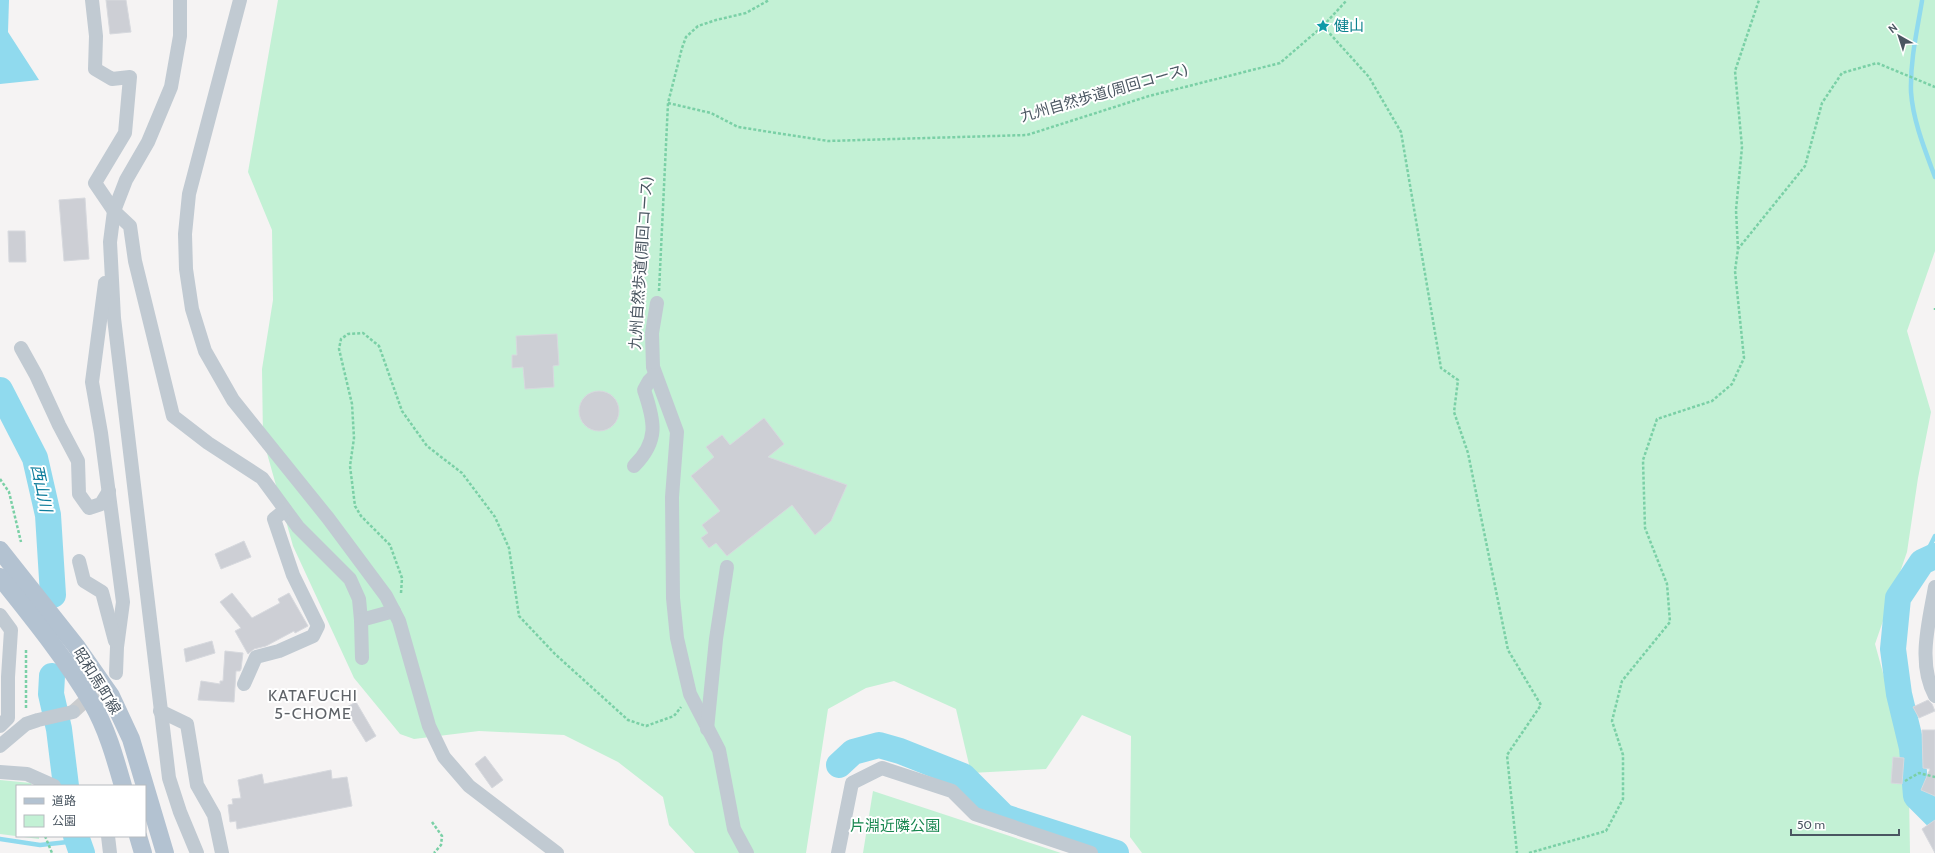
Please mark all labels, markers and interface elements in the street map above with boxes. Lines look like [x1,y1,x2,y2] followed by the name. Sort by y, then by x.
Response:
[1879,16,1919,56] north arrow
[1334,17,1364,35] place label: 健山
[1315,18,1331,34] place icon: 健山
[1885,20,1900,36] text: N
[1018,60,1190,126] street label: 九州自然歩道(周回コース)
[626,176,656,350] street label: 九州自然歩道(周回コース)
[27,463,56,516] water label: 西山川
[69,644,125,718] street label: 昭和馬町線
[268,686,358,723] district label: KATAFUCHI 5-CHOME
[16,785,146,837] legend
[52,793,76,808] text: 道路
[1791,811,1899,837] scale bar
[52,813,76,828] text: 公園
[850,817,940,835] park label: 片淵近隣公園
[1797,817,1825,832] text: 50 m

